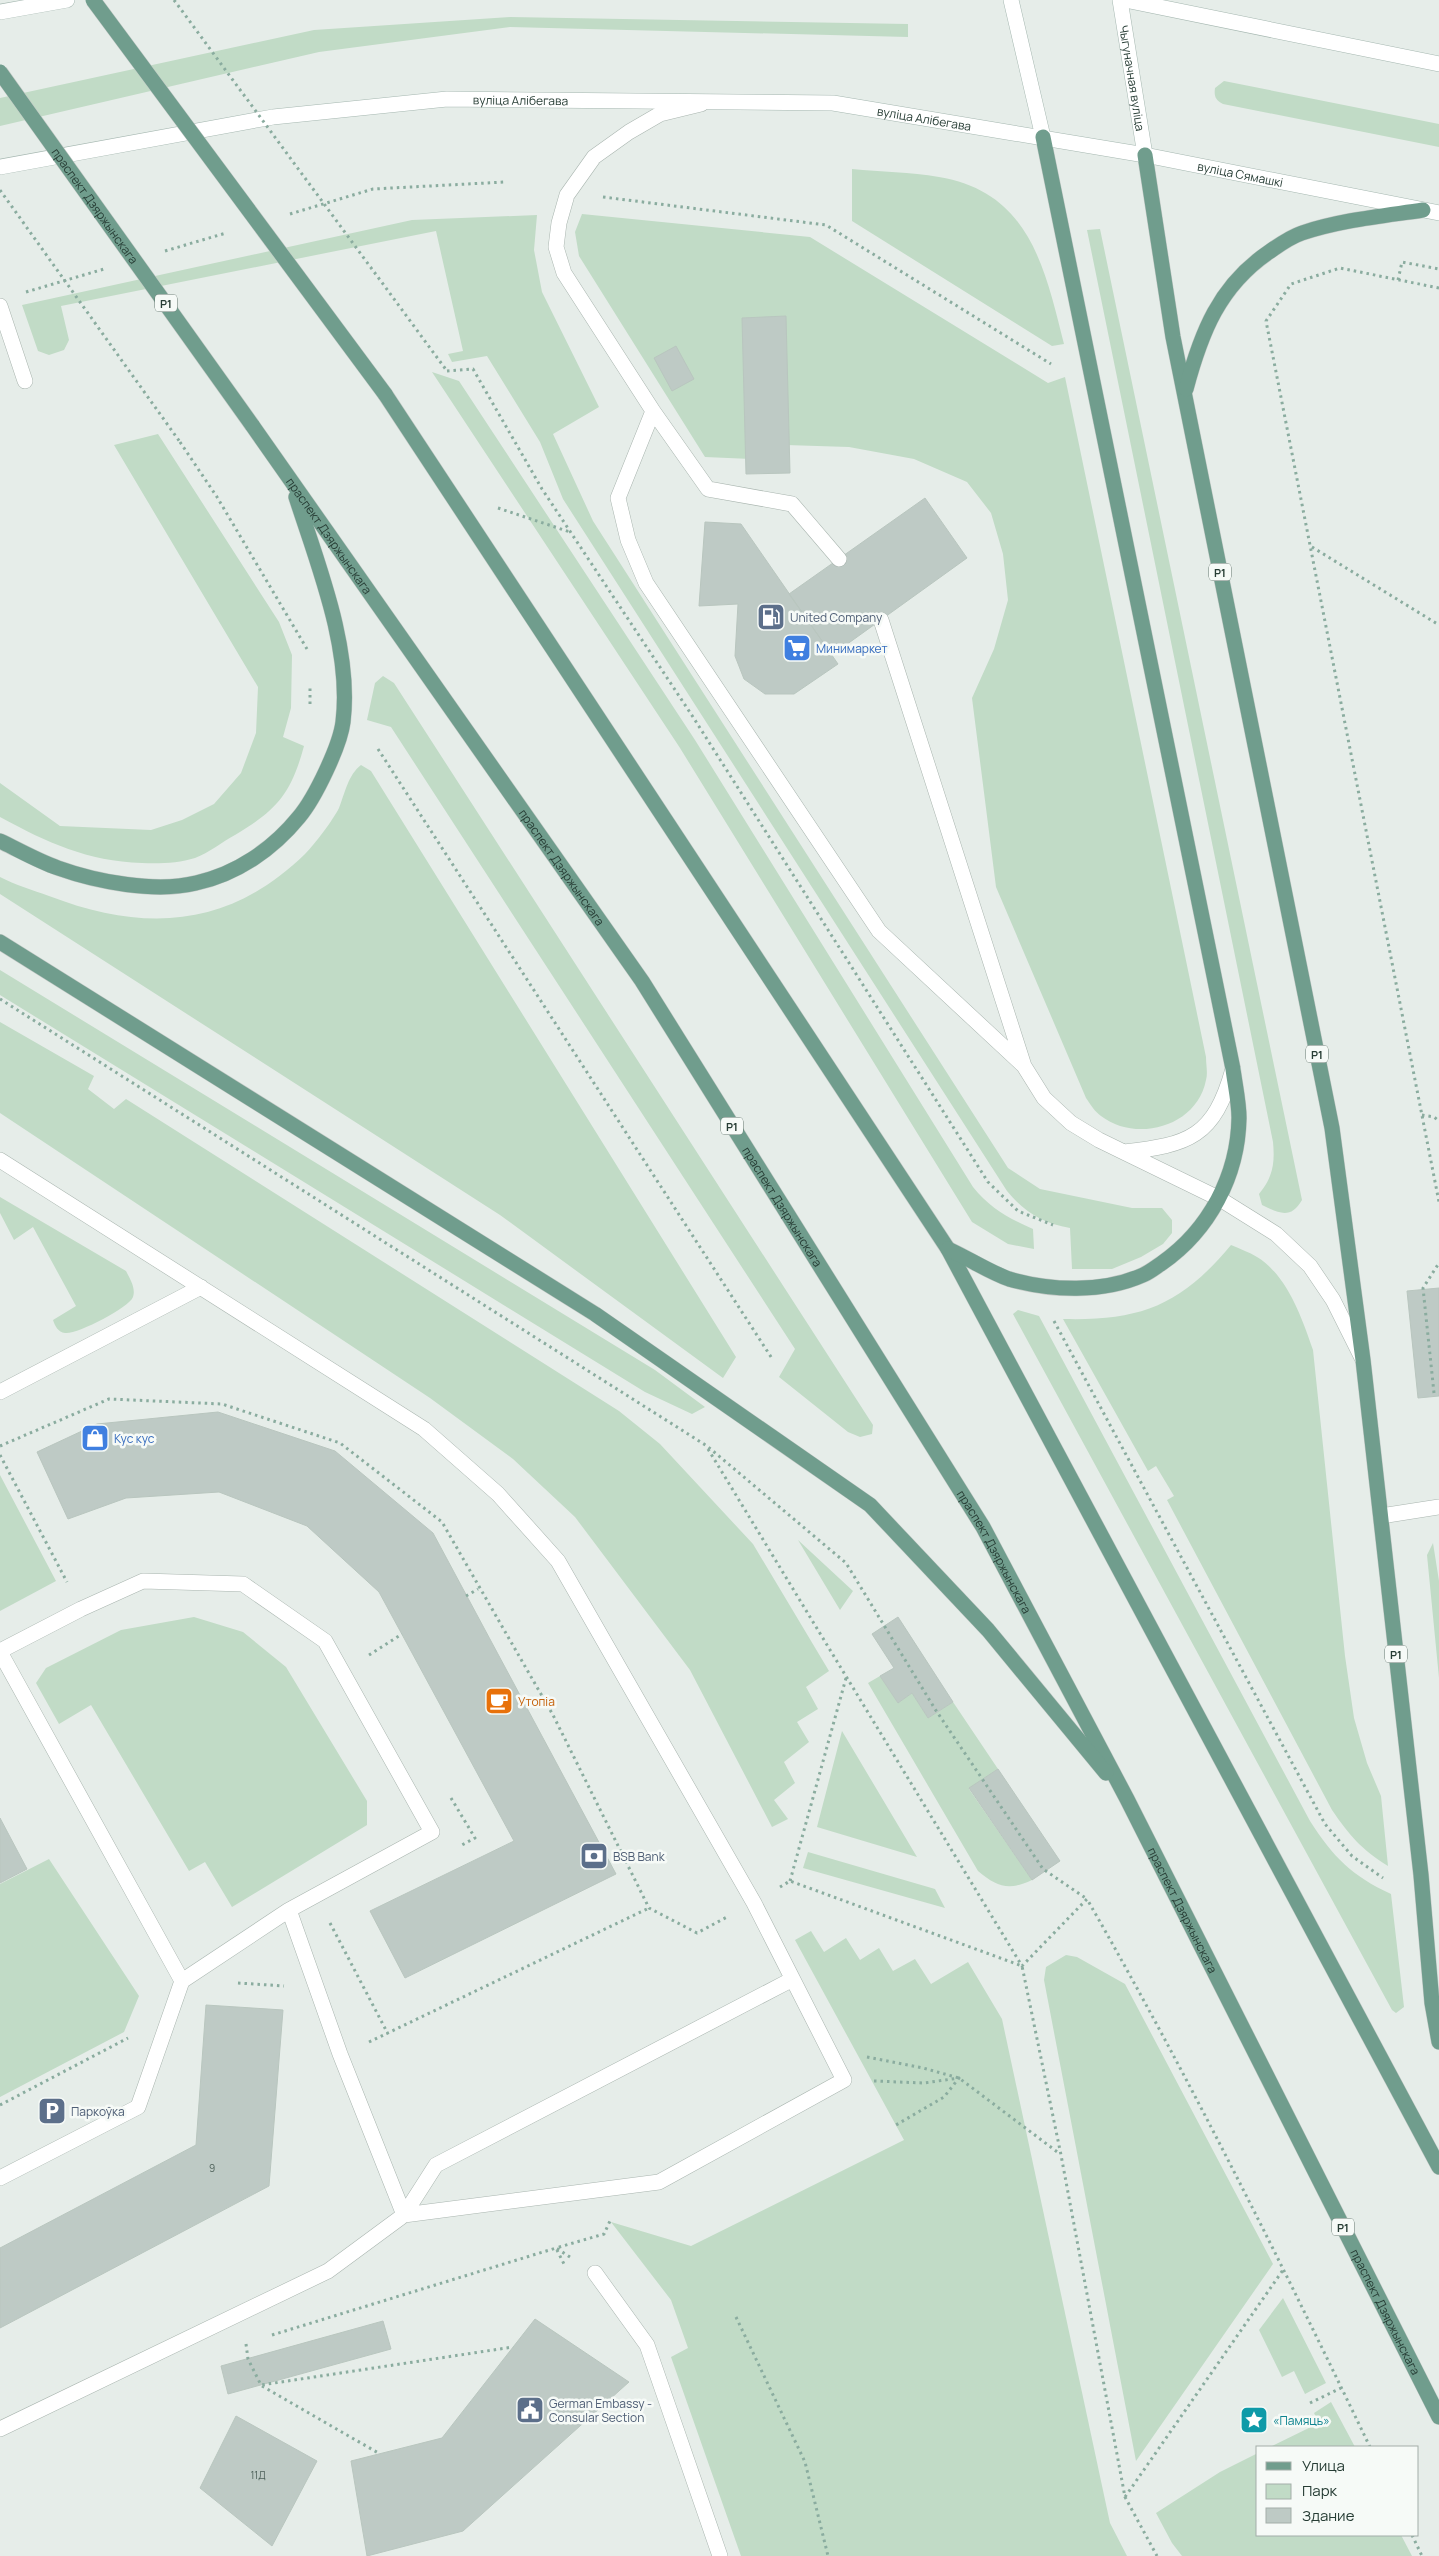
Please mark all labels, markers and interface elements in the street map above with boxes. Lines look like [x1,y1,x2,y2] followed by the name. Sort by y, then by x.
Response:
[1116,24,1149,132] street label: Чыгуначная вуліца
[473,91,568,109] street label: вуліца Алібегава
[876,102,973,134] street label: вуліца Алібегава
[48,144,143,267] street label: праспект Дзяржынскага
[1196,157,1285,191] street label: вуліца Сямашкі
[155,294,177,312] road number: Р1
[283,474,376,597] street label: праспект Дзяржынскага
[1209,564,1231,580] road number: Р1
[756,602,786,632] fuel station icon: United Company
[790,609,883,626] place label: United Company
[782,633,812,663] supermarket icon: Минимаркет
[816,640,888,657] place label: Минимаркет
[515,805,609,929] street label: праспект Дзяржынскага
[1306,1046,1328,1062] road number: Р1
[721,1118,743,1134] road number: Р1
[739,1143,827,1270] street label: праспект Дзяржынскага
[80,1423,110,1453] shop icon: Кус кус
[114,1430,155,1447] place label: Кус кус
[953,1487,1036,1616] street label: праспект Дзяржынскага
[1385,1646,1407,1662] road number: Р1
[484,1686,514,1716] cafe icon: Утопiа
[518,1693,555,1710] place label: Утопiа
[579,1841,609,1871] bank icon: BSB Bank
[1144,1844,1222,1976] street label: праспект Дзяржынскага
[613,1848,666,1865] place label: BSB Bank
[37,2096,67,2126] parking icon: Паркоўка
[71,2103,125,2120] place label: Паркоўка
[209,2161,215,2175] house number: 9
[1332,2218,1354,2236] road number: Р1
[1347,2246,1425,2378] street label: праспект Дзяржынскага
[515,2395,545,2425] public building icon: German Embassy - Consular Section
[549,2395,652,2426] place label: German Embassy - Consular Section
[1239,2405,1269,2435] place icon: «Памяць»
[1273,2412,1330,2429] place label: «Памяць»
[1256,2446,1419,2536] legend
[1302,2455,1345,2476] text: Улица
[250,2468,266,2482] house number: 11Д
[1302,2480,1338,2501] text: Парк
[1302,2505,1355,2526] text: Здание

